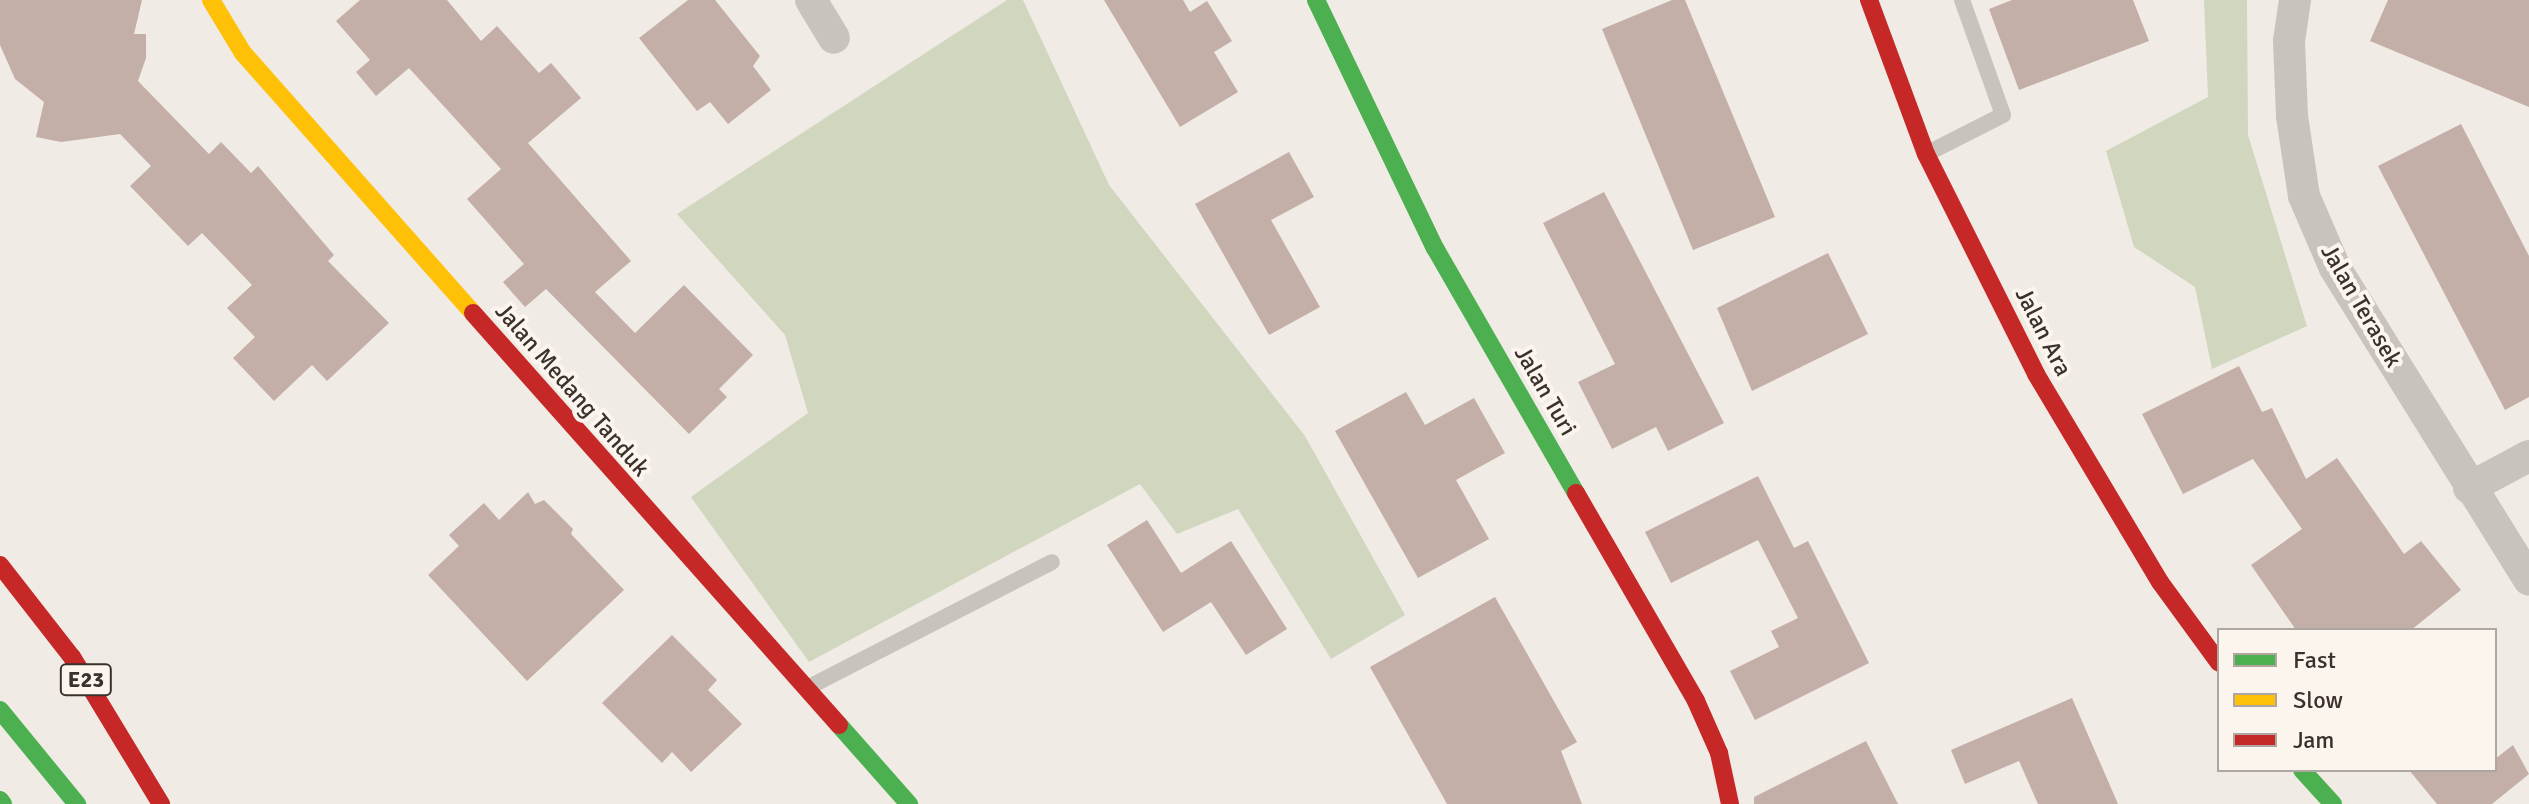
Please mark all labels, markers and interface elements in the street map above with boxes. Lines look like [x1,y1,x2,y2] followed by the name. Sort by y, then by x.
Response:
[2314,239,2408,373] street label: Jalan Terasek
[2009,283,2077,381] street label: Jalan Ara
[489,297,655,483] street label: Jalan Medang Tanduk
[1508,341,1582,441] street label: Jalan Turi
[2217,628,2497,772] legend
[2293,645,2336,675] text: Fast
[58,662,114,698] road number: E23
[2293,685,2343,715] text: Slow
[2293,725,2334,755] text: Jam

